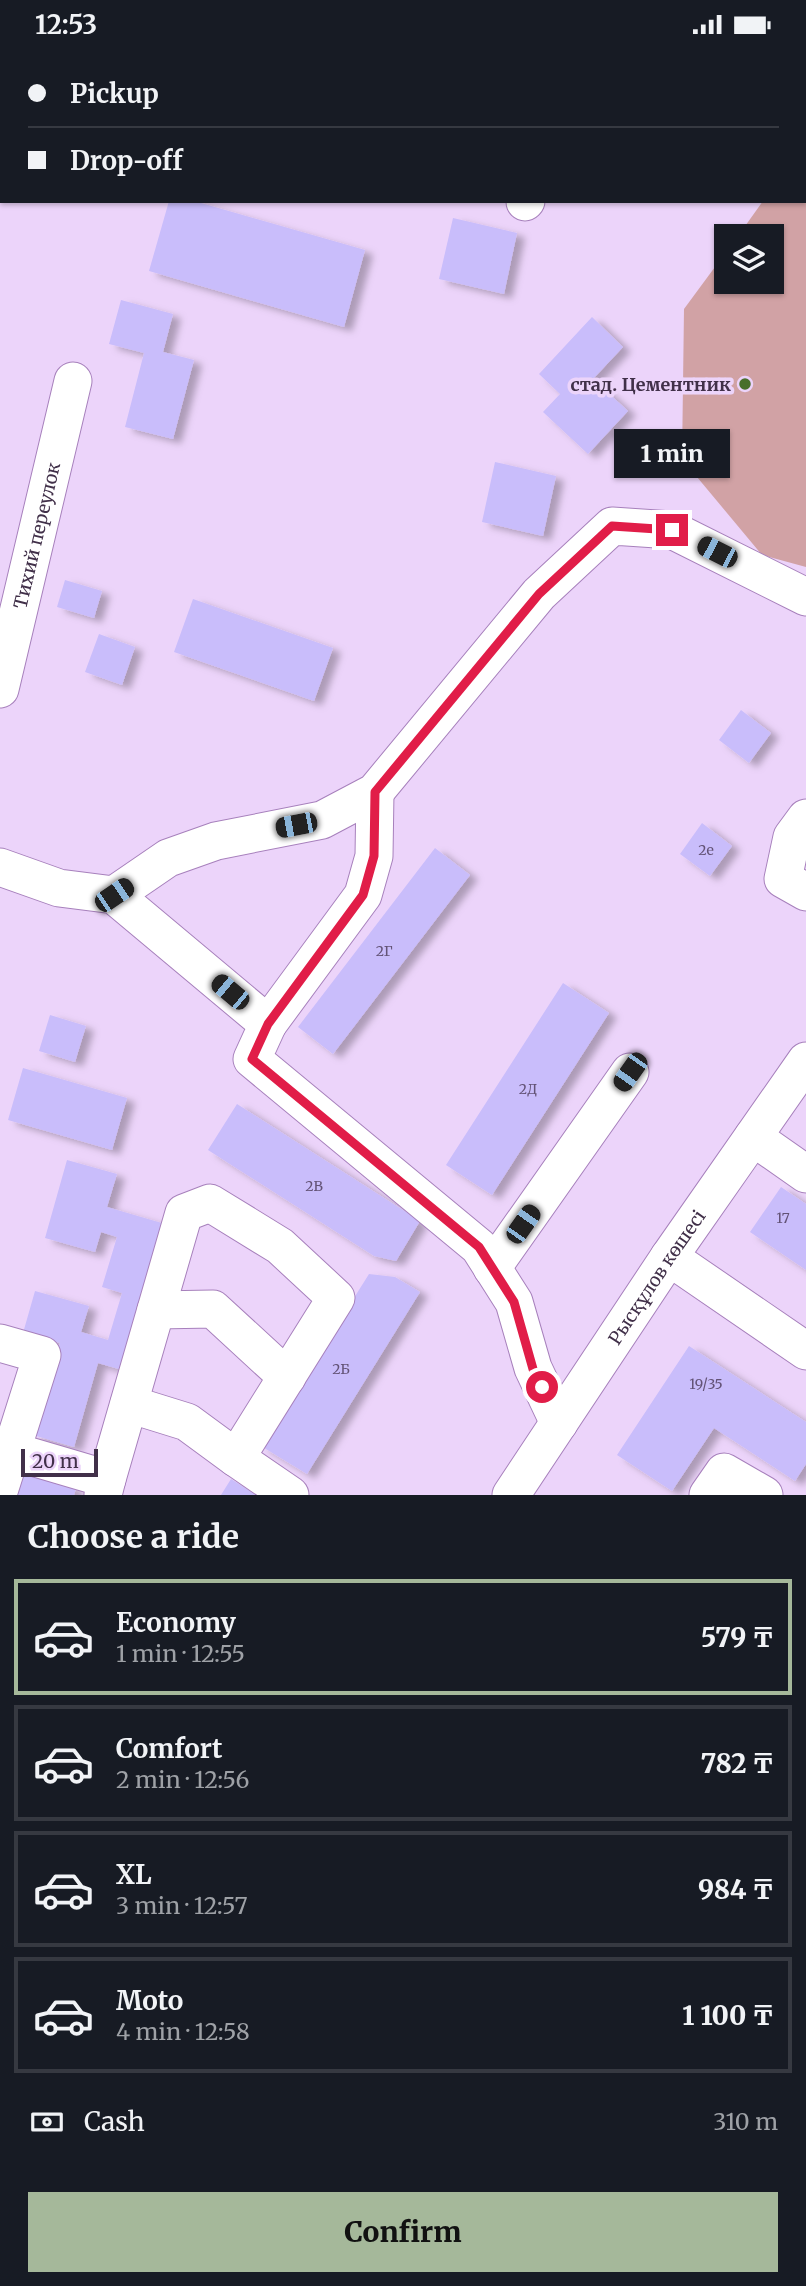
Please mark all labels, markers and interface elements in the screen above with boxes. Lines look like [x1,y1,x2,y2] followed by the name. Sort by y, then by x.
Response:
[35,8,97,41] text: 12:53
[70,77,159,110] text: Pickup
[70,144,183,177] text: Drop-off
[714,224,784,294] map controls
[714,224,784,294] button: layers
[570,373,731,396] place label: стад. Цементник
[737,376,753,392] marker: стад. Цементник
[614,428,730,477] callout: 1 min
[640,439,704,468] text: 1 min
[8,459,65,611] street label: Тихий переулок
[656,514,688,546] route end
[694,533,741,571] car
[274,811,319,839] car
[698,841,714,859] house number: 2е
[91,875,138,915] car
[376,942,393,960] house number: 2Г
[208,970,253,1014] car
[610,1049,651,1095] car
[519,1080,537,1098] house number: 2Д
[305,1177,323,1195] house number: 2В
[503,1201,544,1247] car
[603,1205,710,1349] street label: Рысқұлов көшесі
[776,1209,790,1227] house number: 17
[332,1360,350,1378] house number: 2Б
[526,1371,558,1403] route start
[689,1375,723,1393] house number: 19/35
[21,1446,98,1478] scale bar
[32,1449,79,1473] text: 20 m
[28,1517,239,1557] text: Choose a ride
[32,1606,95,1669] icon: car
[116,1606,236,1639] text: Economy
[701,1621,774,1654] text: 579 ₸
[116,1639,245,1668] text: 1 min · 12:55
[32,1732,95,1795] icon: car
[116,1732,222,1765] text: Comfort
[700,1747,774,1780] text: 782 ₸
[116,1765,249,1794] text: 2 min · 12:56
[32,1858,95,1921] icon: car
[116,1858,152,1891] text: XL
[698,1873,774,1906] text: 984 ₸
[116,1891,248,1920] text: 3 min · 12:57
[32,1984,95,2047] icon: car
[116,1984,183,2017] text: Moto
[682,1999,774,2032] text: 1 100 ₸
[116,2017,250,2046] text: 4 min · 12:58
[28,2103,66,2141] icon: cash
[84,2105,145,2138] text: Cash
[713,2107,778,2136] text: 310 m
[28,2192,778,2272] button: Confirm

